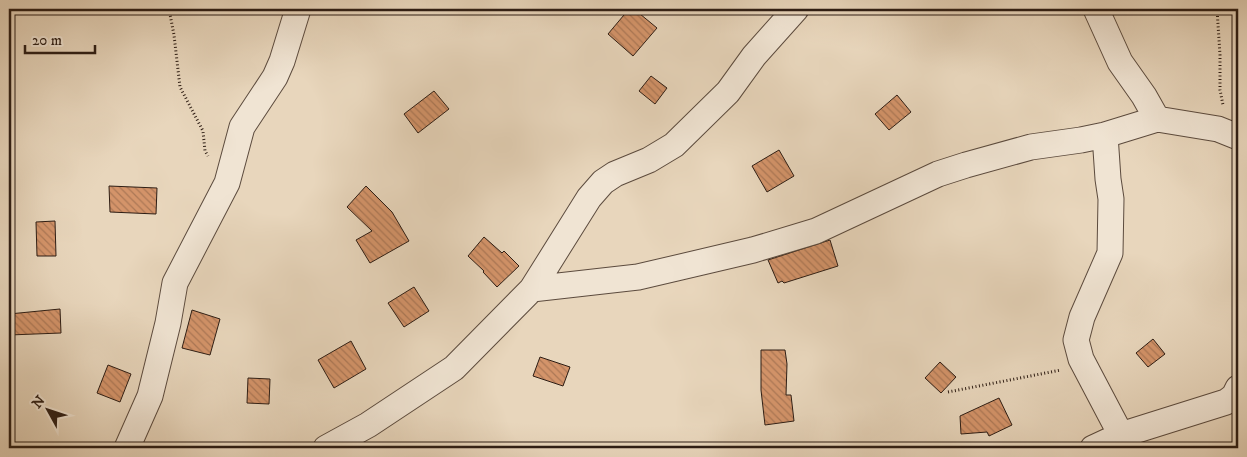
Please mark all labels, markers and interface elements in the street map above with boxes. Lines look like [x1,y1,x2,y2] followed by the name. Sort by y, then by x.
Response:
[25,22,95,54] scale bar
[32,31,62,50] text: 20 m
[22,384,72,434] north arrow
[28,392,50,412] text: N

